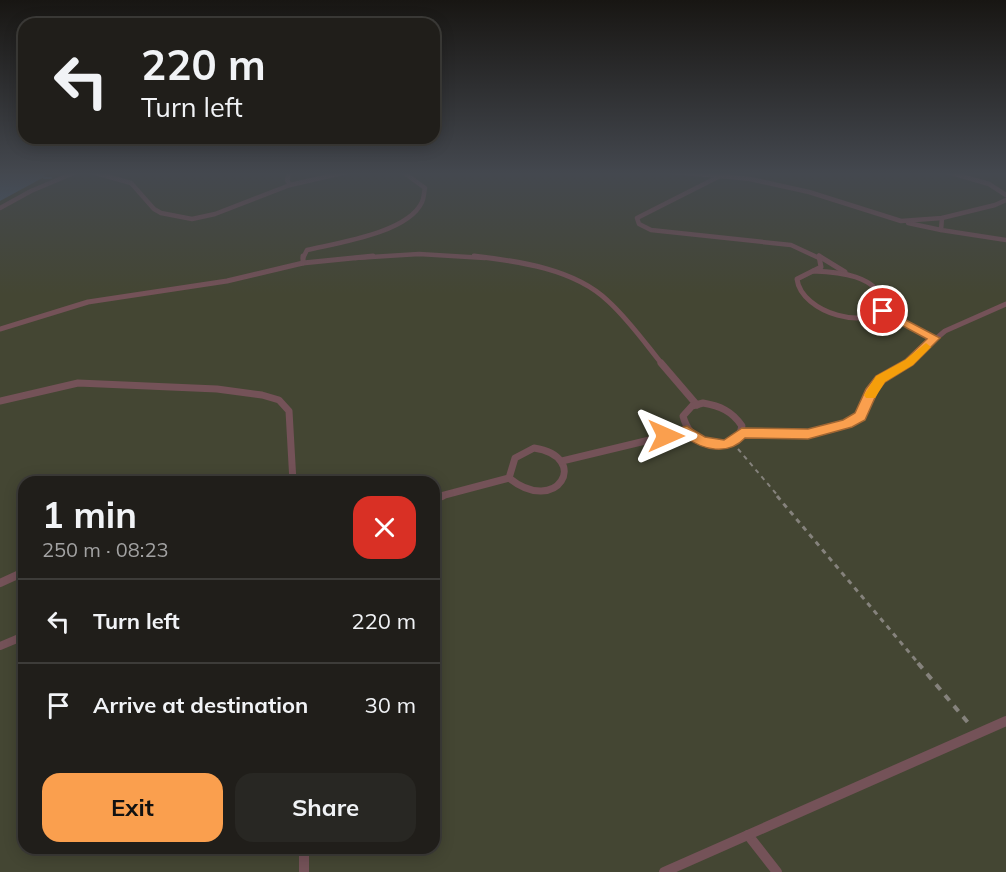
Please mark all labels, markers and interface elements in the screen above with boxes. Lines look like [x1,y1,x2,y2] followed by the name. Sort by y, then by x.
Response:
[141,38,266,91] text: 220 m
[42,42,120,120] icon: left
[141,90,243,124] text: Turn left
[857,285,908,336] pin
[866,294,899,327] icon: arrive
[634,404,698,468] position arrow
[42,492,137,537] text: 1 min
[353,496,416,559] button: close
[42,537,168,562] text: 250 m · 08:23
[42,605,75,638] icon: left
[93,607,180,635] text: Turn left
[351,607,416,635] text: 220 m
[42,689,75,722] icon: arrive
[93,691,308,719] text: Arrive at destination
[365,691,416,719] text: 30 m
[42,773,223,842] button: Exit
[235,773,416,842] button: Share

